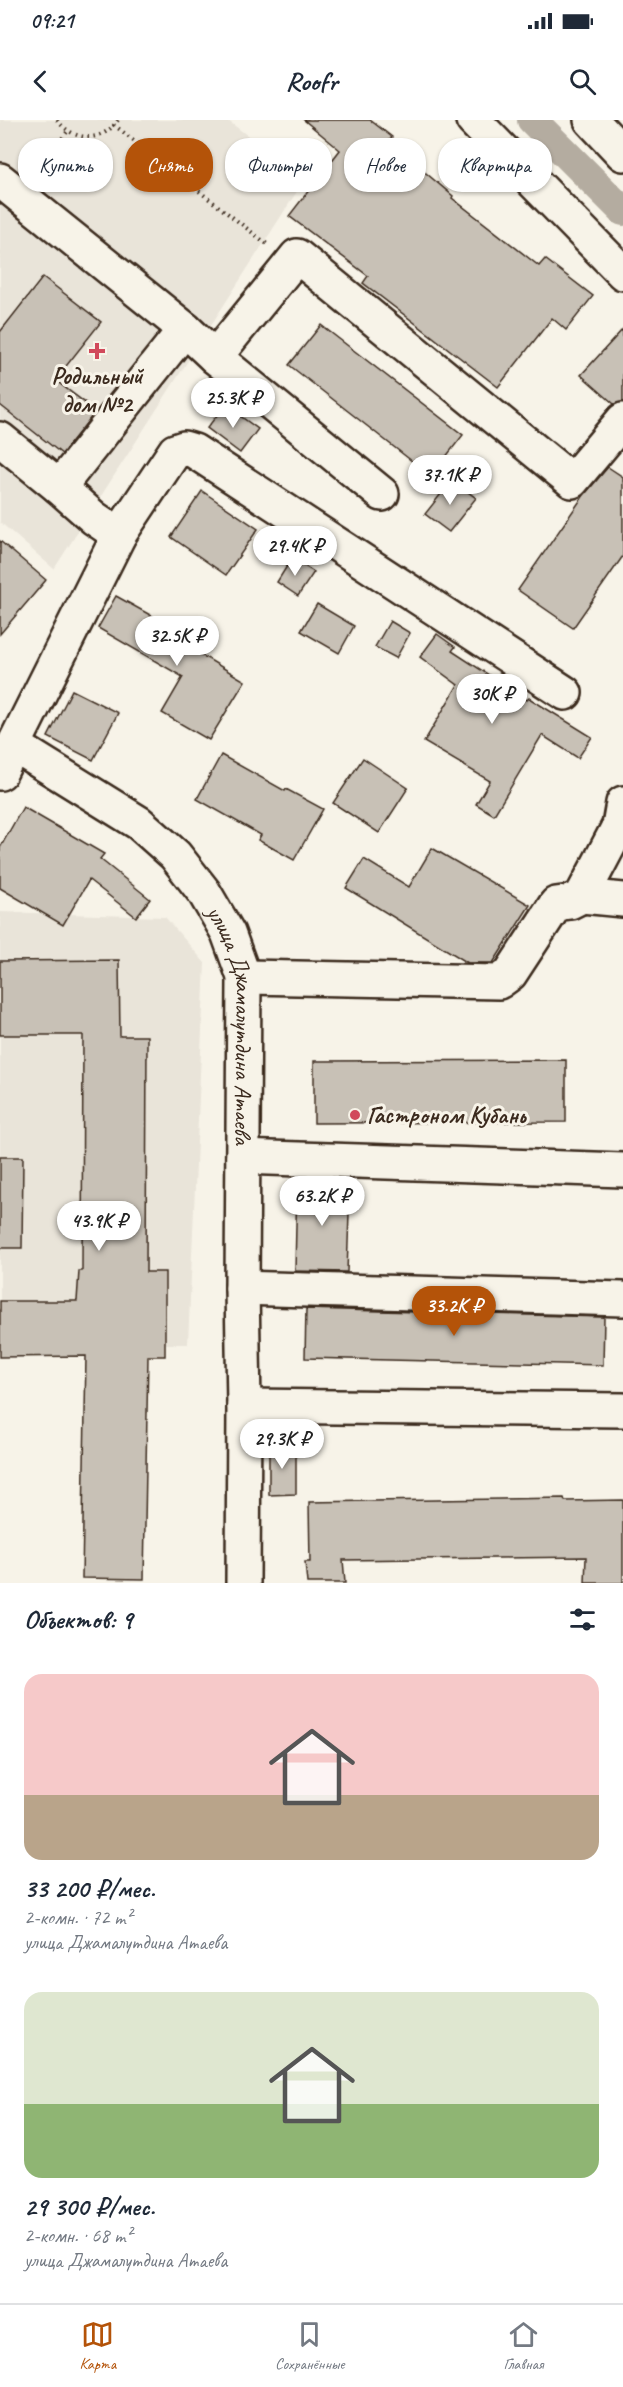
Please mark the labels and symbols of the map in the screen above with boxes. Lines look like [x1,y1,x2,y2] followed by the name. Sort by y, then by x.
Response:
[88,342,106,360] marker: Родильный дом №2
[51,361,144,419] place label: Родильный дом №2
[178,378,288,429] pin: 25.3K ₽
[395,455,505,506] pin: 37.1K ₽
[240,526,350,577] pin: 29.4K ₽
[122,616,232,667] pin: 32.5K ₽
[450,674,534,725] pin: 30K ₽
[199,898,260,1146] street label: улица Джамалутдина Атаева
[367,1100,527,1130] place label: Гастроном Кубань
[348,1108,362,1122] marker: Гастроном Кубань
[267,1176,377,1227] pin: 63.2K ₽
[44,1201,154,1252] pin: 43.9K ₽
[399,1286,509,1337] pin: 33.2K ₽
[227,1419,337,1470] pin: 29.3K ₽

